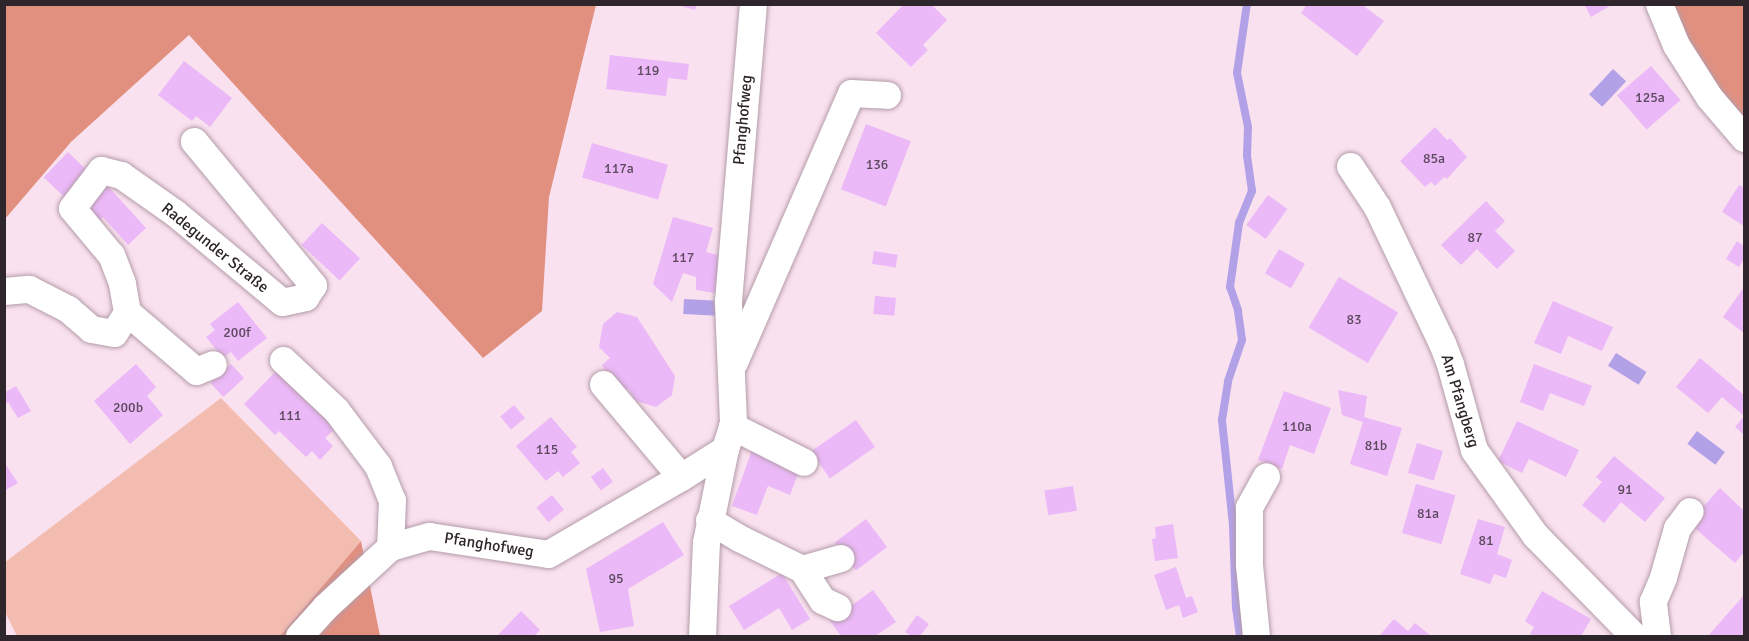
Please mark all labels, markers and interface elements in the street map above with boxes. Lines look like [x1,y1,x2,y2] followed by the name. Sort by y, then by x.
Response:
[637,63,659,79] house number: 119
[729,74,757,166] street label: Pfanghofweg
[1635,90,1665,106] house number: 125a
[1423,151,1445,167] house number: 85a
[866,157,888,173] house number: 136
[604,161,634,177] house number: 117a
[158,199,272,297] street label: Radegunder Straße
[1467,230,1483,246] house number: 87
[672,250,694,266] house number: 117
[1346,312,1362,328] house number: 83
[223,325,251,341] house number: 200f
[1437,352,1483,450] street label: Am Pfangberg
[113,400,143,416] house number: 200b
[279,408,301,424] house number: 111
[1282,419,1312,435] house number: 110a
[1365,438,1387,454] house number: 81b
[536,442,558,458] house number: 115
[1617,482,1633,498] house number: 91
[1417,506,1439,522] house number: 81a
[443,528,535,562] street label: Pfanghofweg
[1478,533,1494,549] house number: 81
[608,571,624,587] house number: 95

